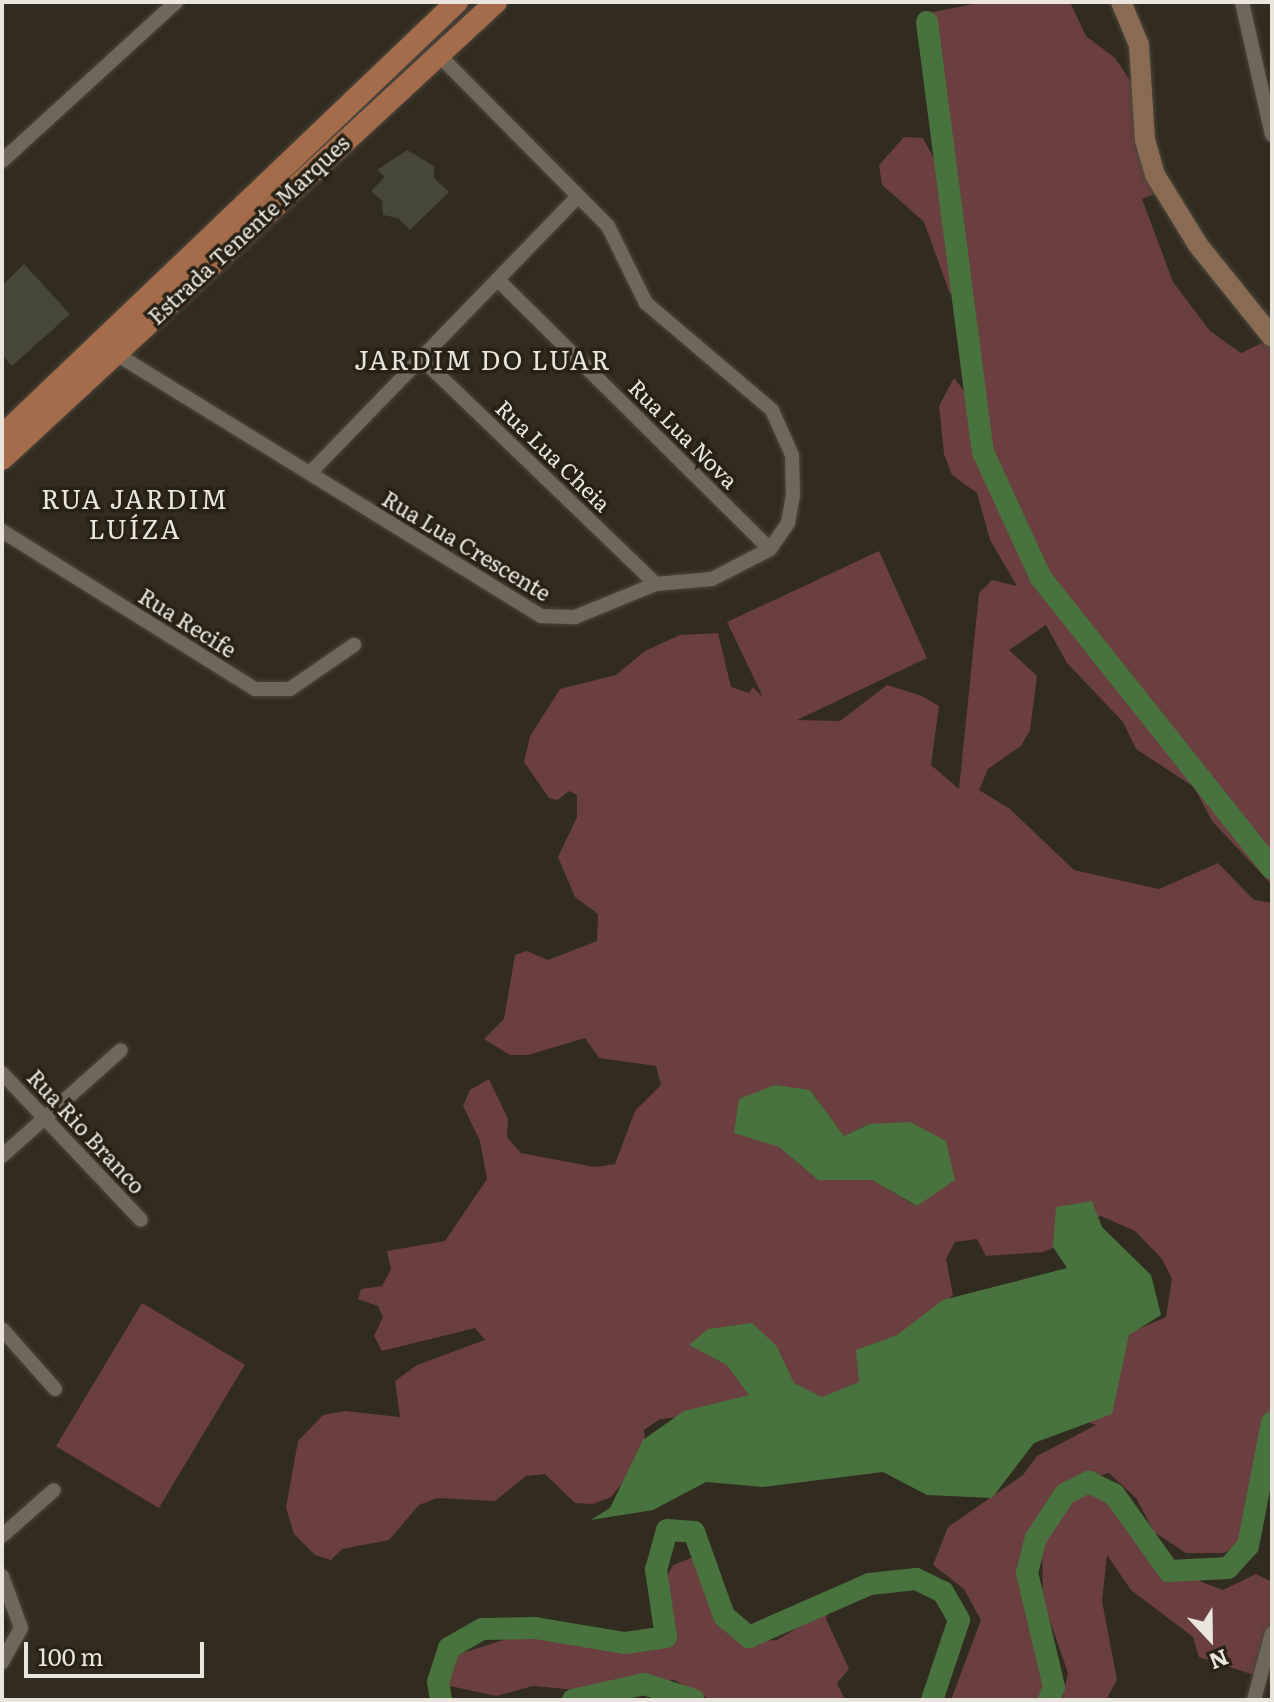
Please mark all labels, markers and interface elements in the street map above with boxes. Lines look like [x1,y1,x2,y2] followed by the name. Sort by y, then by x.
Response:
[142,129,354,329] street label: Estrada Tenente Marques
[354,343,612,375] district label: JARDIM DO LUAR
[624,373,744,493] street label: Rua Lua Nova
[491,394,617,516] street label: Rua Lua Cheia
[41,482,229,544] district label: RUA JARDIM LUÍZA
[378,484,556,606] street label: Rua Lua Crescente
[134,582,242,662] street label: Rua Recife
[23,1063,151,1199] street label: Rua Rio Branco
[1170,1598,1250,1678] north arrow
[28,1626,208,1676] scale bar
[38,1638,104,1673] text: 100 m
[1204,1642,1234,1679] text: N

